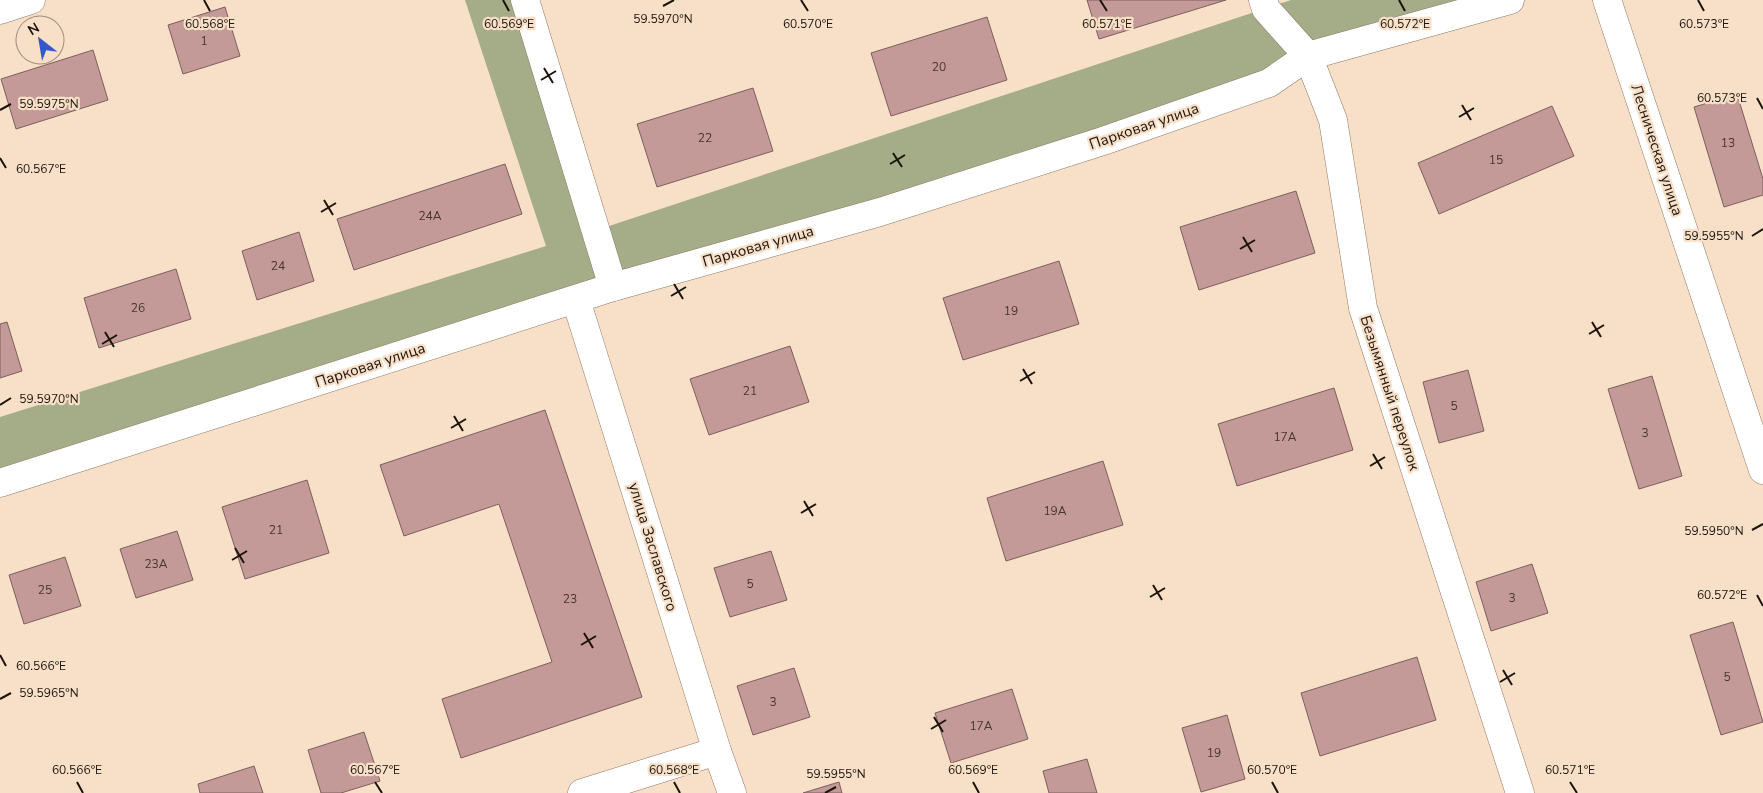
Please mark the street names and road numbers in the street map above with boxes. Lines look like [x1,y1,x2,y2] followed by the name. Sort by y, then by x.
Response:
[1626,82,1688,218] street label: Лесническая улица
[1086,98,1202,154] street label: Парковая улица
[700,221,816,271] street label: Парковая улица
[1355,313,1425,473] street label: Безымянный переулок
[312,338,428,392] street label: Парковая улица
[624,480,682,614] street label: улица Заславского

